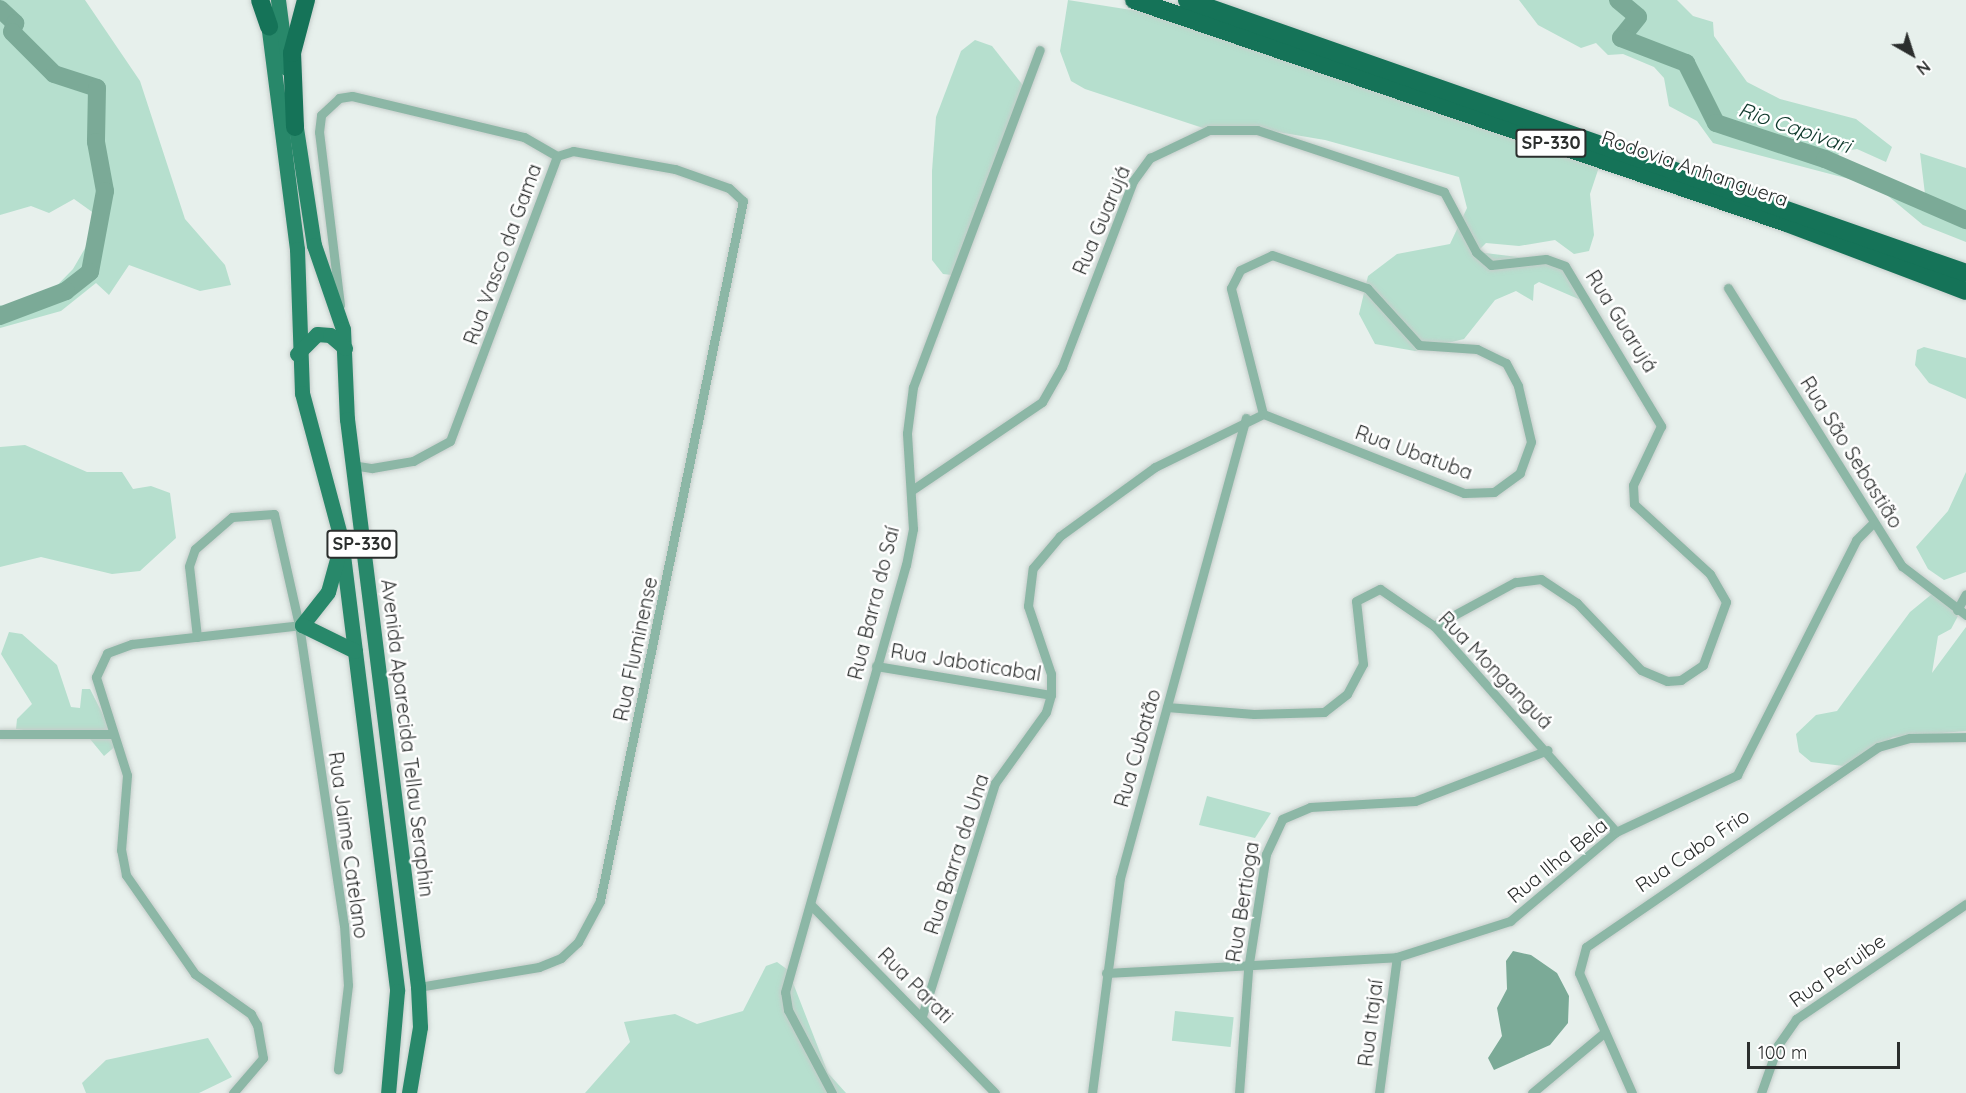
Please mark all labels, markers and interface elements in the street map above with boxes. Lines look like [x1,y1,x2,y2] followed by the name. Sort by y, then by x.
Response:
[1882,24,1942,84] north arrow
[1912,57,1934,79] text: N
[1736,96,1854,158] water label: Rio Capivari
[1598,125,1792,211] street label: Rodovia Anhanguera
[1515,128,1587,158] road number: SP-330
[458,160,546,348] street label: Rua Vasco da Gama
[1067,162,1135,278] street label: Rua Guarujá
[1581,265,1663,377] street label: Rua Guarujá
[1796,372,1908,532] street label: Rua São Sebastião
[1352,420,1476,484] street label: Rua Ubatuba
[842,524,904,682] street label: Rua Barra do Saí
[326,529,398,559] road number: SP-330
[608,575,662,723] street label: Rua Fluminense
[377,578,439,898] street label: Avenida Aparecida Tellau Seraphin
[1434,606,1558,734] street label: Rua Monganguá
[889,638,1043,686] street label: Rua Jaboticabal
[1109,686,1165,810] street label: Rua Cubatão
[324,750,374,940] street label: Rua Jaime Catelano
[919,771,993,937] street label: Rua Barra da Una
[1630,803,1754,897] street label: Rua Cabo Frio
[1502,812,1612,908] street label: Rua Ilha Bela
[1221,840,1263,964] street label: Rua Bertioga
[1784,928,1890,1012] street label: Rua Peruibe
[873,942,959,1028] street label: Rua Parati
[1353,978,1387,1068] street label: Rua Itajaí
[1750,1030,1903,1068] scale bar
[1758,1041,1807,1064] text: 100 m

